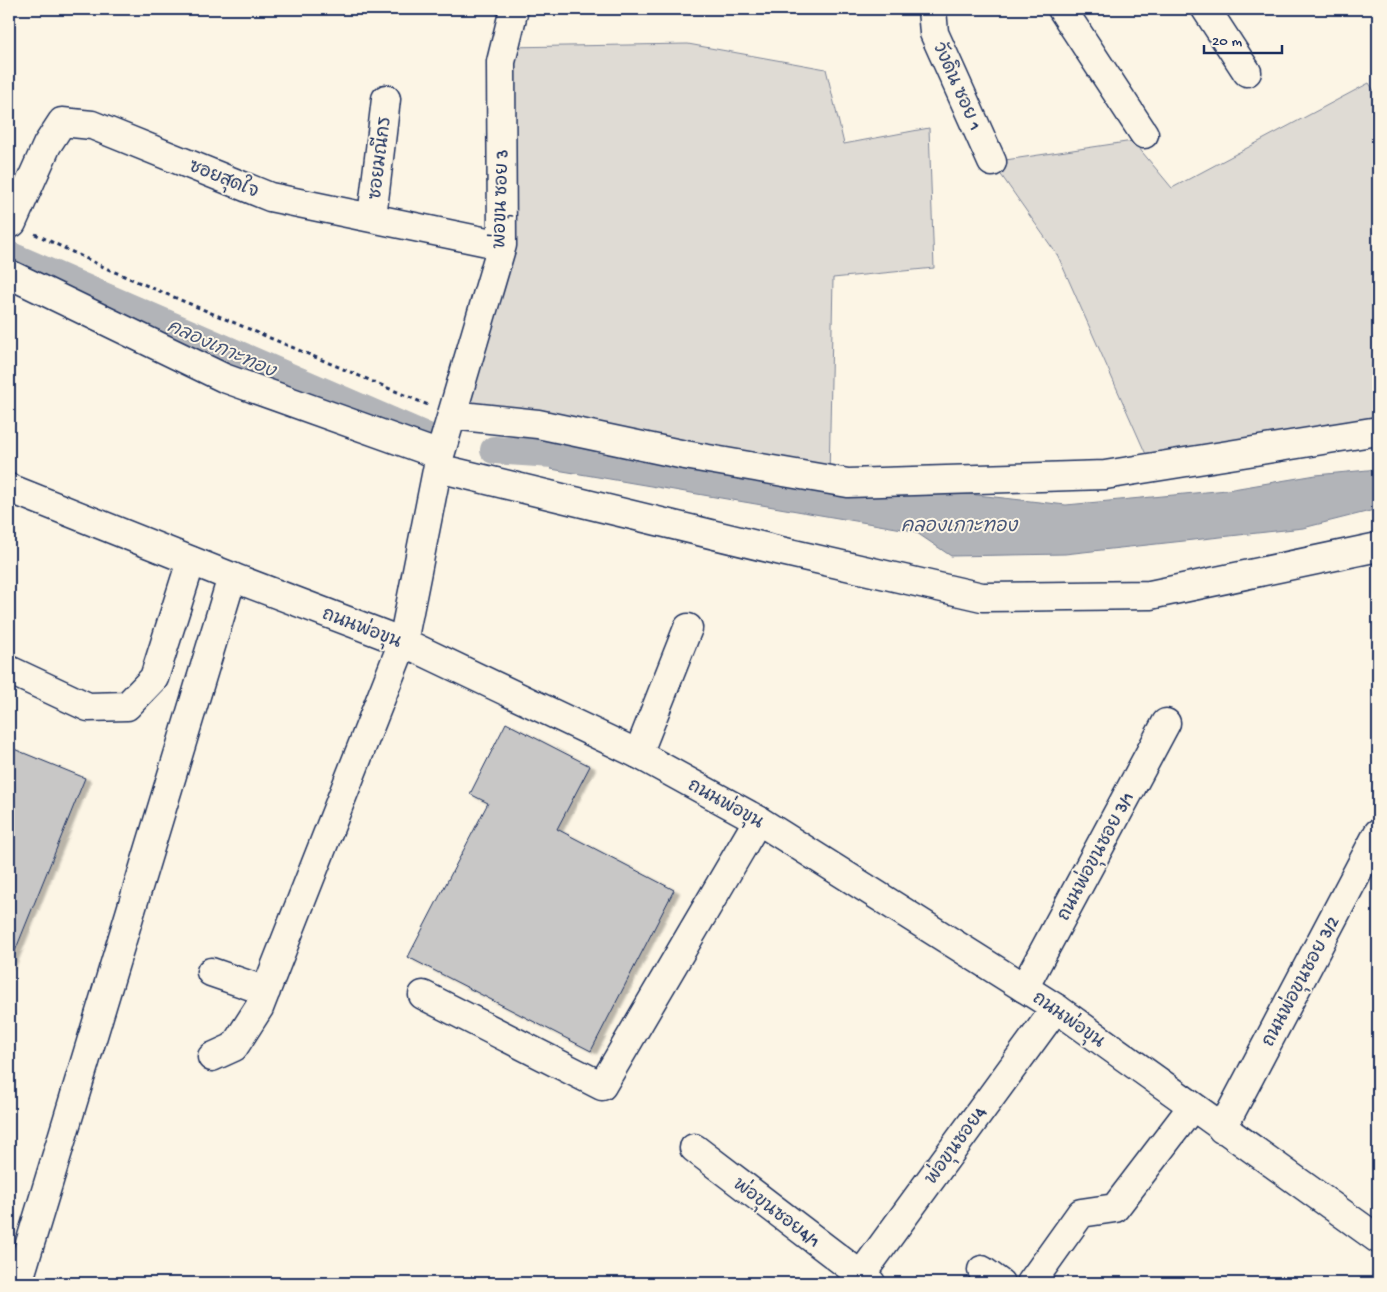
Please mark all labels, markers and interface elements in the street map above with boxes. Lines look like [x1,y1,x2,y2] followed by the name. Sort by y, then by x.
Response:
[1204,22,1282,54] scale bar
[1212,33,1242,51] text: 20 m
[927,39,987,134] street label: วังดิน ซอย 1
[362,115,397,201] street label: ซอยมณีกร
[486,149,516,249] street label: พ่อขุน ซอย 3
[185,152,263,205] street label: ซอยสุดใจ
[163,316,280,385] water label: คลองเกาะทอง
[901,516,1019,539] water label: คลองเกาะทอง
[318,601,405,655] street label: ถนนพ่อขุน
[683,772,768,835] street label: ถนนพ่อขุน
[1051,787,1141,926] street label: ถนนพ่อขุนซอย 3/1
[1256,912,1346,1051] street label: ถนนพ่อขุนซอย 3/2
[1027,985,1110,1054] street label: ถนนพ่อขุน
[918,1101,993,1190] street label: พ่อขุนซอย4
[728,1171,825,1254] street label: พ่อขุนซอย4/1

